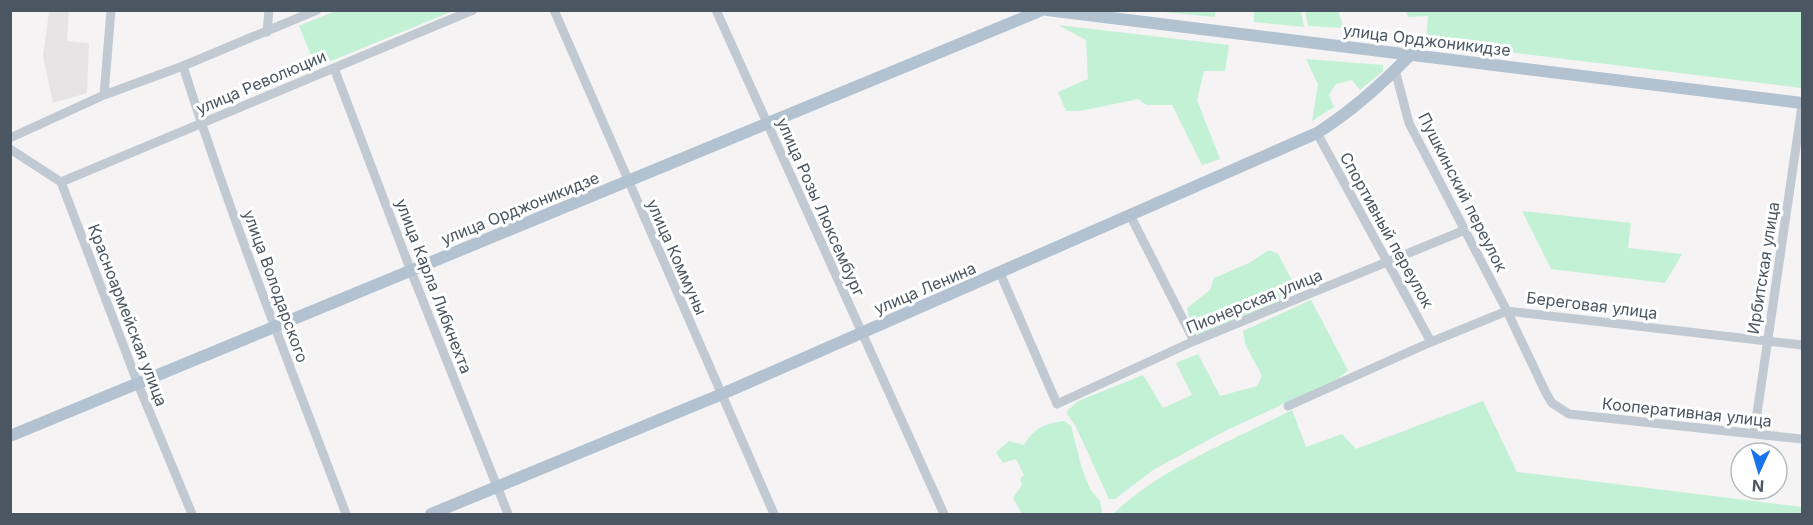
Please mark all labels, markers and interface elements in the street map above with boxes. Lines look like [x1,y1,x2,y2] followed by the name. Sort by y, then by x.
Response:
[1342,20,1512,60] street label: улица Орджоникидзе
[193,46,329,118] street label: улица Революции
[1414,109,1512,275] street label: Пушкинский переулок
[772,114,870,300] street label: улица Розы Люксембург
[1336,149,1438,312] street label: Спортивный переулок
[438,167,602,249] street label: улица Орджоникидзе
[391,196,477,376] street label: улица Карла Либкнехта
[643,196,711,318] street label: улица Коммуны
[1743,200,1783,336] street label: Ирбитская улица
[239,207,313,365] street label: улица Володарского
[84,221,172,409] street label: Красноармейская улица
[871,258,979,318] street label: улица Ленина
[1183,265,1325,337] street label: Пионерская улица
[1525,287,1659,323] street label: Береговая улица
[1601,393,1773,431] street label: Кооперативная улица
[1729,441,1789,501] north arrow
[1751,476,1765,496] text: N

